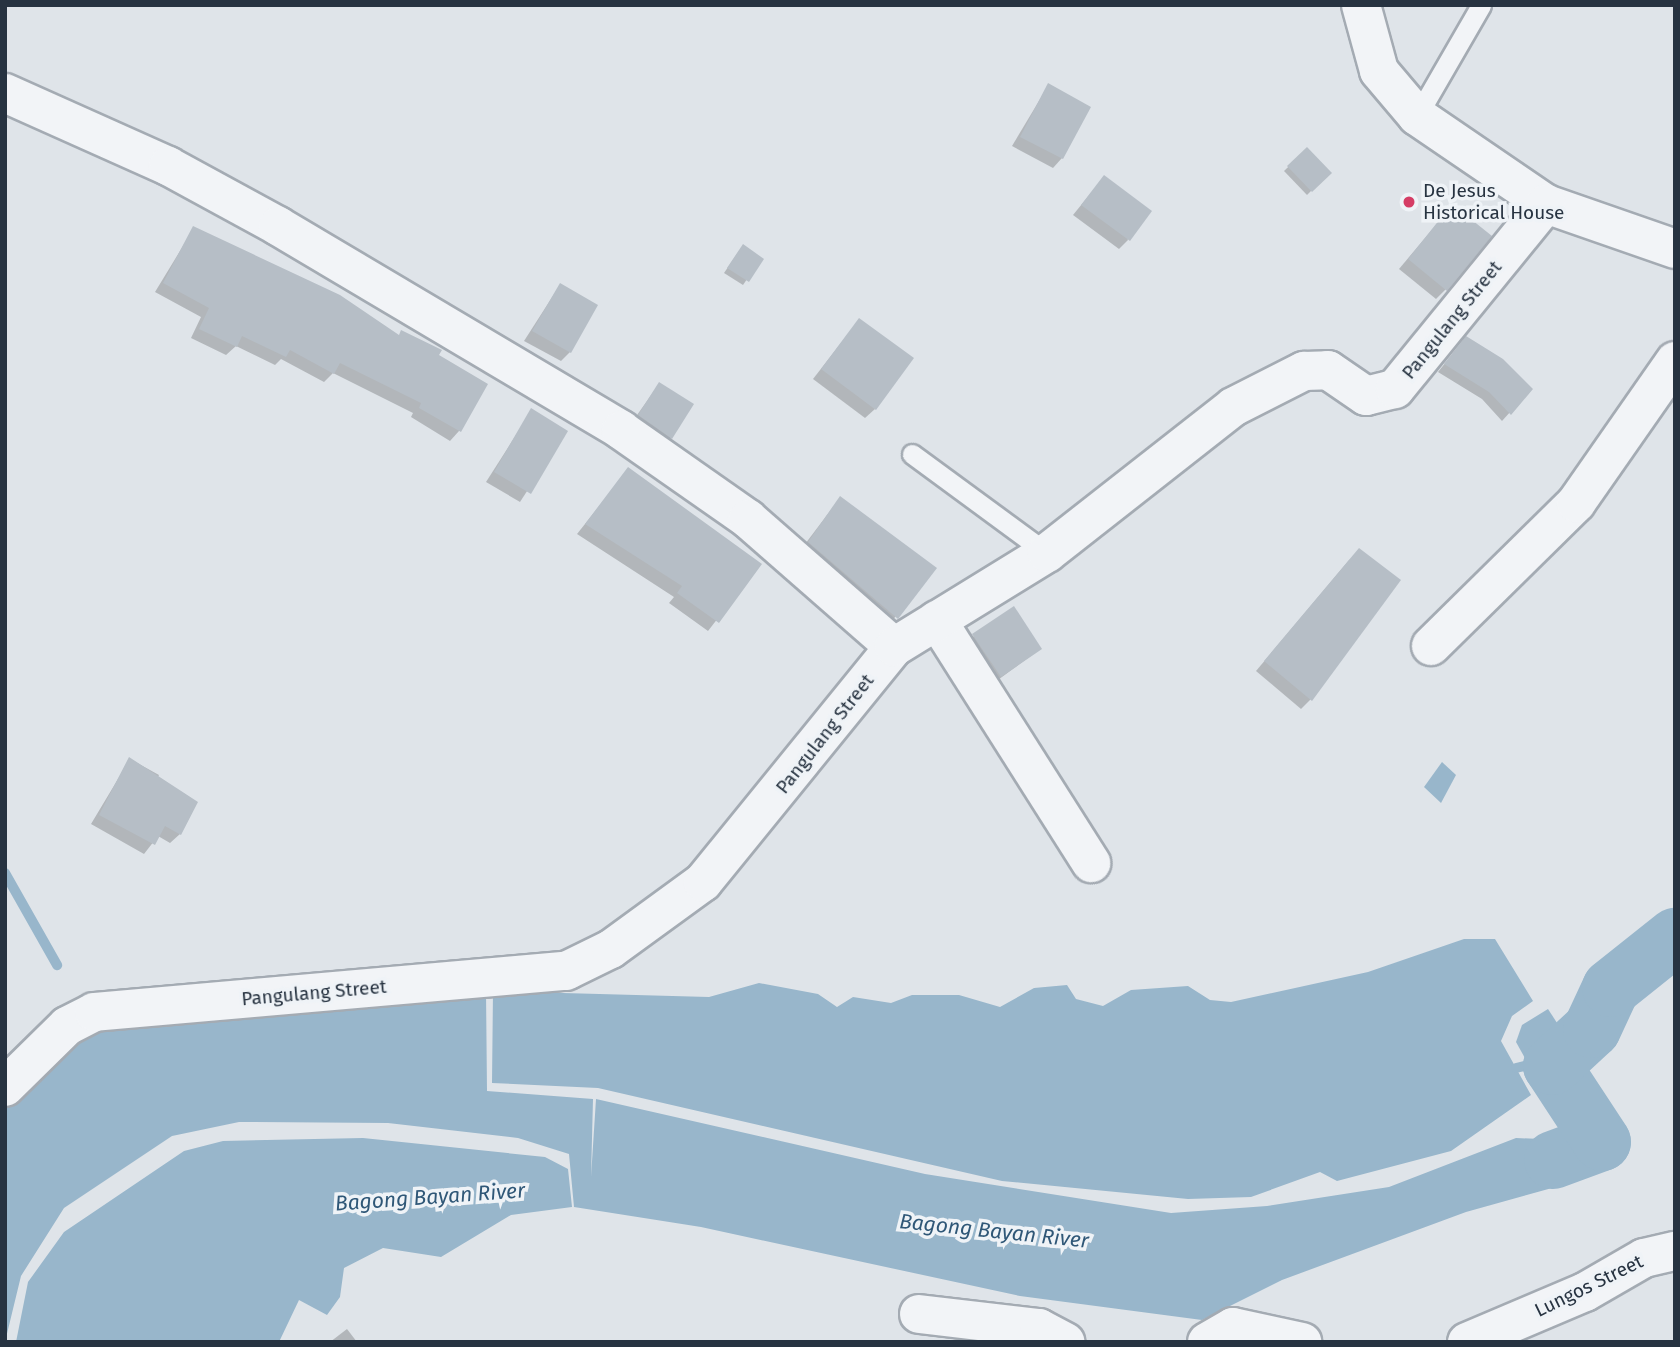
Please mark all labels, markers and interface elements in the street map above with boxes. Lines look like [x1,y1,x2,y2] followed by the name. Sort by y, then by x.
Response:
[1423,180,1564,224] place label: De Jesus Historical House
[1401,194,1417,210] marker: De Jesus Historical House
[1397,256,1507,384] street label: Pangulang Street
[771,670,879,798] street label: Pangulang Street
[240,975,388,1011] street label: Pangulang Street
[334,1178,526,1216] water label: Bagong Bayan River
[898,1209,1090,1253] water label: Bagong Bayan River
[1531,1250,1647,1322] street label: Lungos Street

